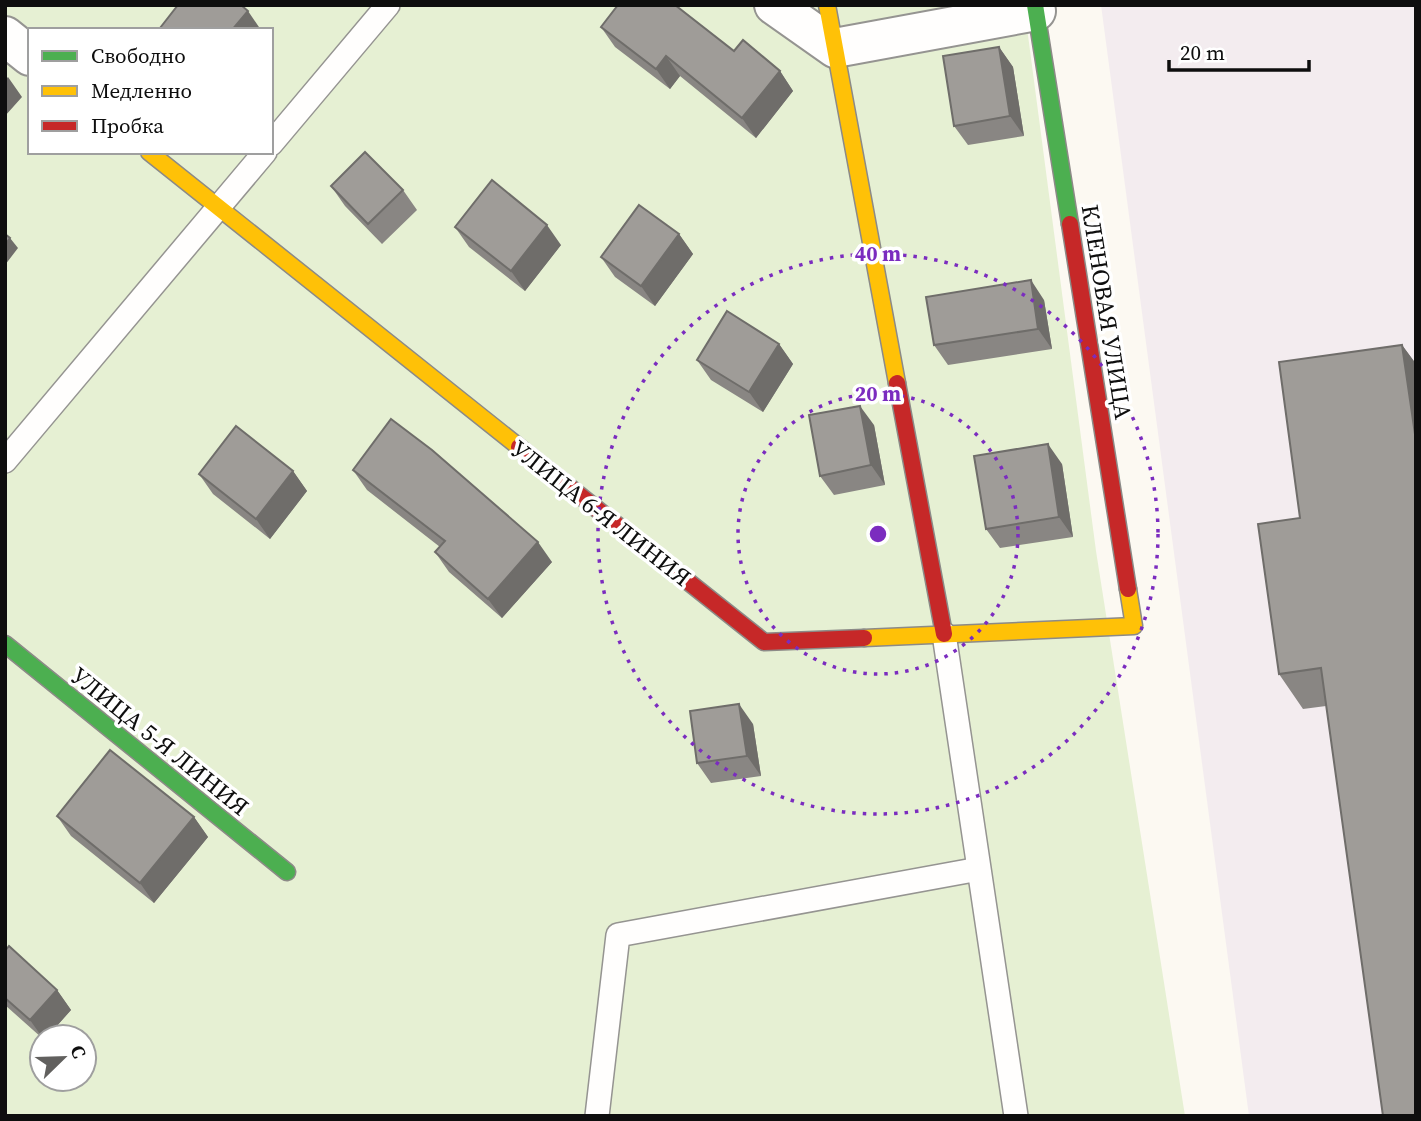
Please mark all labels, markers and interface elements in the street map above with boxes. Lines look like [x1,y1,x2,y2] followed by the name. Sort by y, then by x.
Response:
[28,28,273,154] legend
[1169,28,1309,72] scale bar
[1180,38,1225,67] text: 20 m
[91,41,186,70] text: Свободно
[91,76,192,105] text: Медленно
[91,111,164,140] text: Пробка
[1074,202,1140,422] street label: КЛЕНОВАЯ УЛИЦА
[855,239,901,268] text: 40 m
[855,379,901,408] text: 20 m
[504,432,698,594] street label: УЛИЦА 6-Я ЛИНИЯ
[866,522,890,546] centre of rings
[64,659,256,823] street label: УЛИЦА 5-Я ЛИНИЯ
[28,1023,98,1093] north arrow
[64,1041,93,1062] text: С

